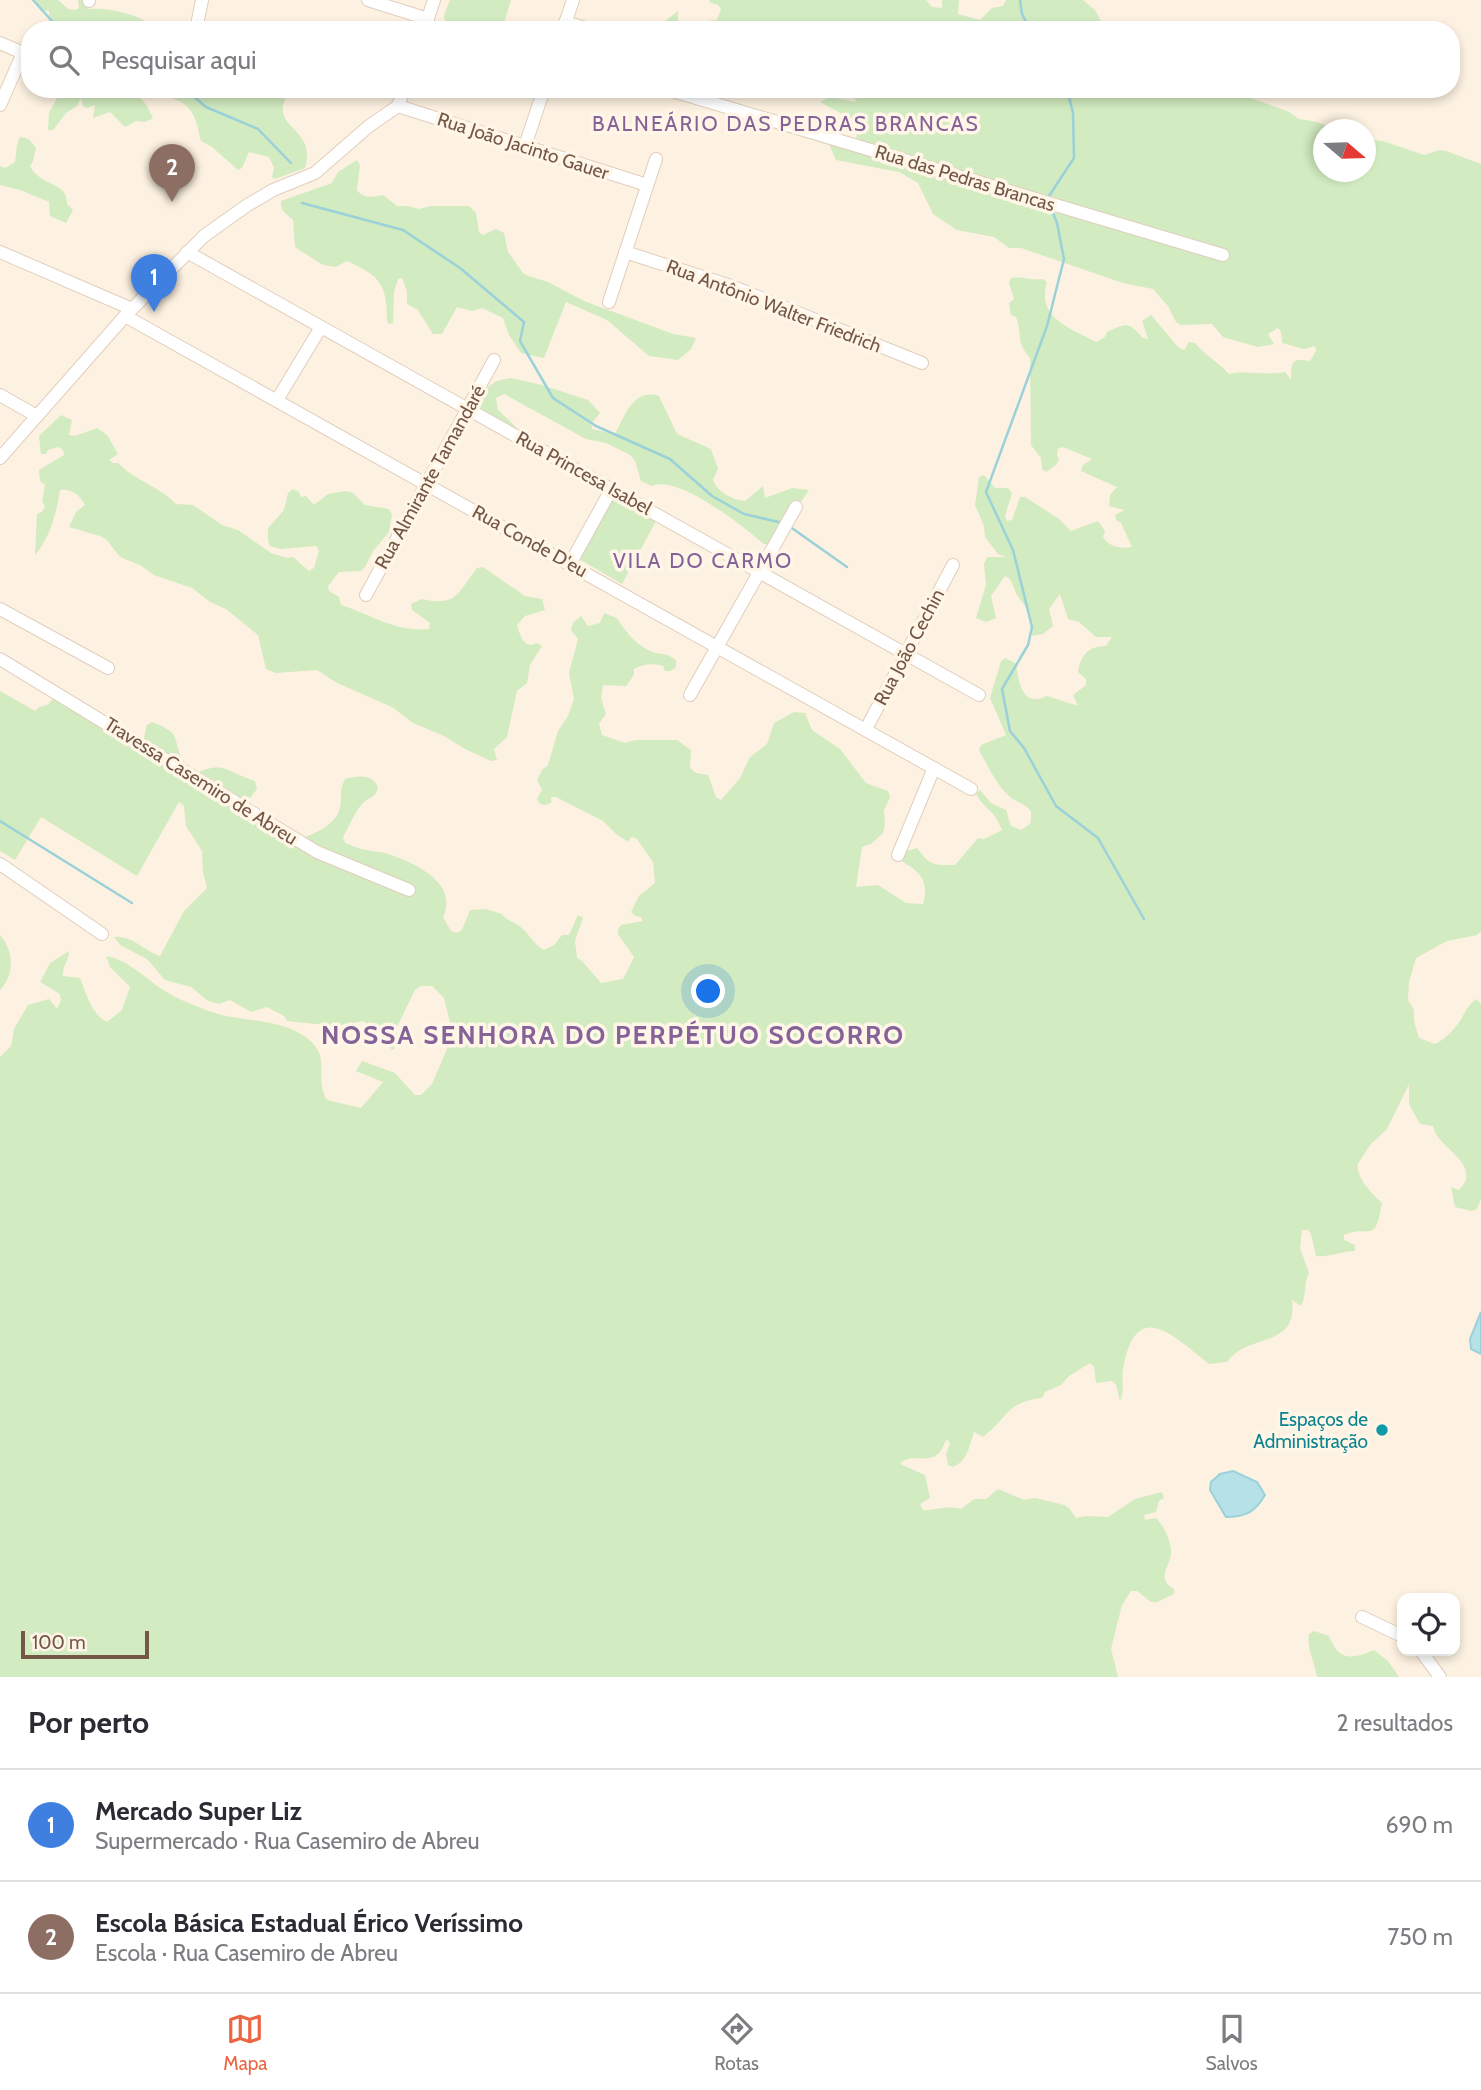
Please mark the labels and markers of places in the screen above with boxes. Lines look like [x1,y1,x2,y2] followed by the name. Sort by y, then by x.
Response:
[149,144,195,202] pin: 2
[131,254,177,312] pin: 1
[1253,1408,1368,1453] place label: Espaços de Administração
[1374,1422,1390,1438] marker: Espaços de Administração

